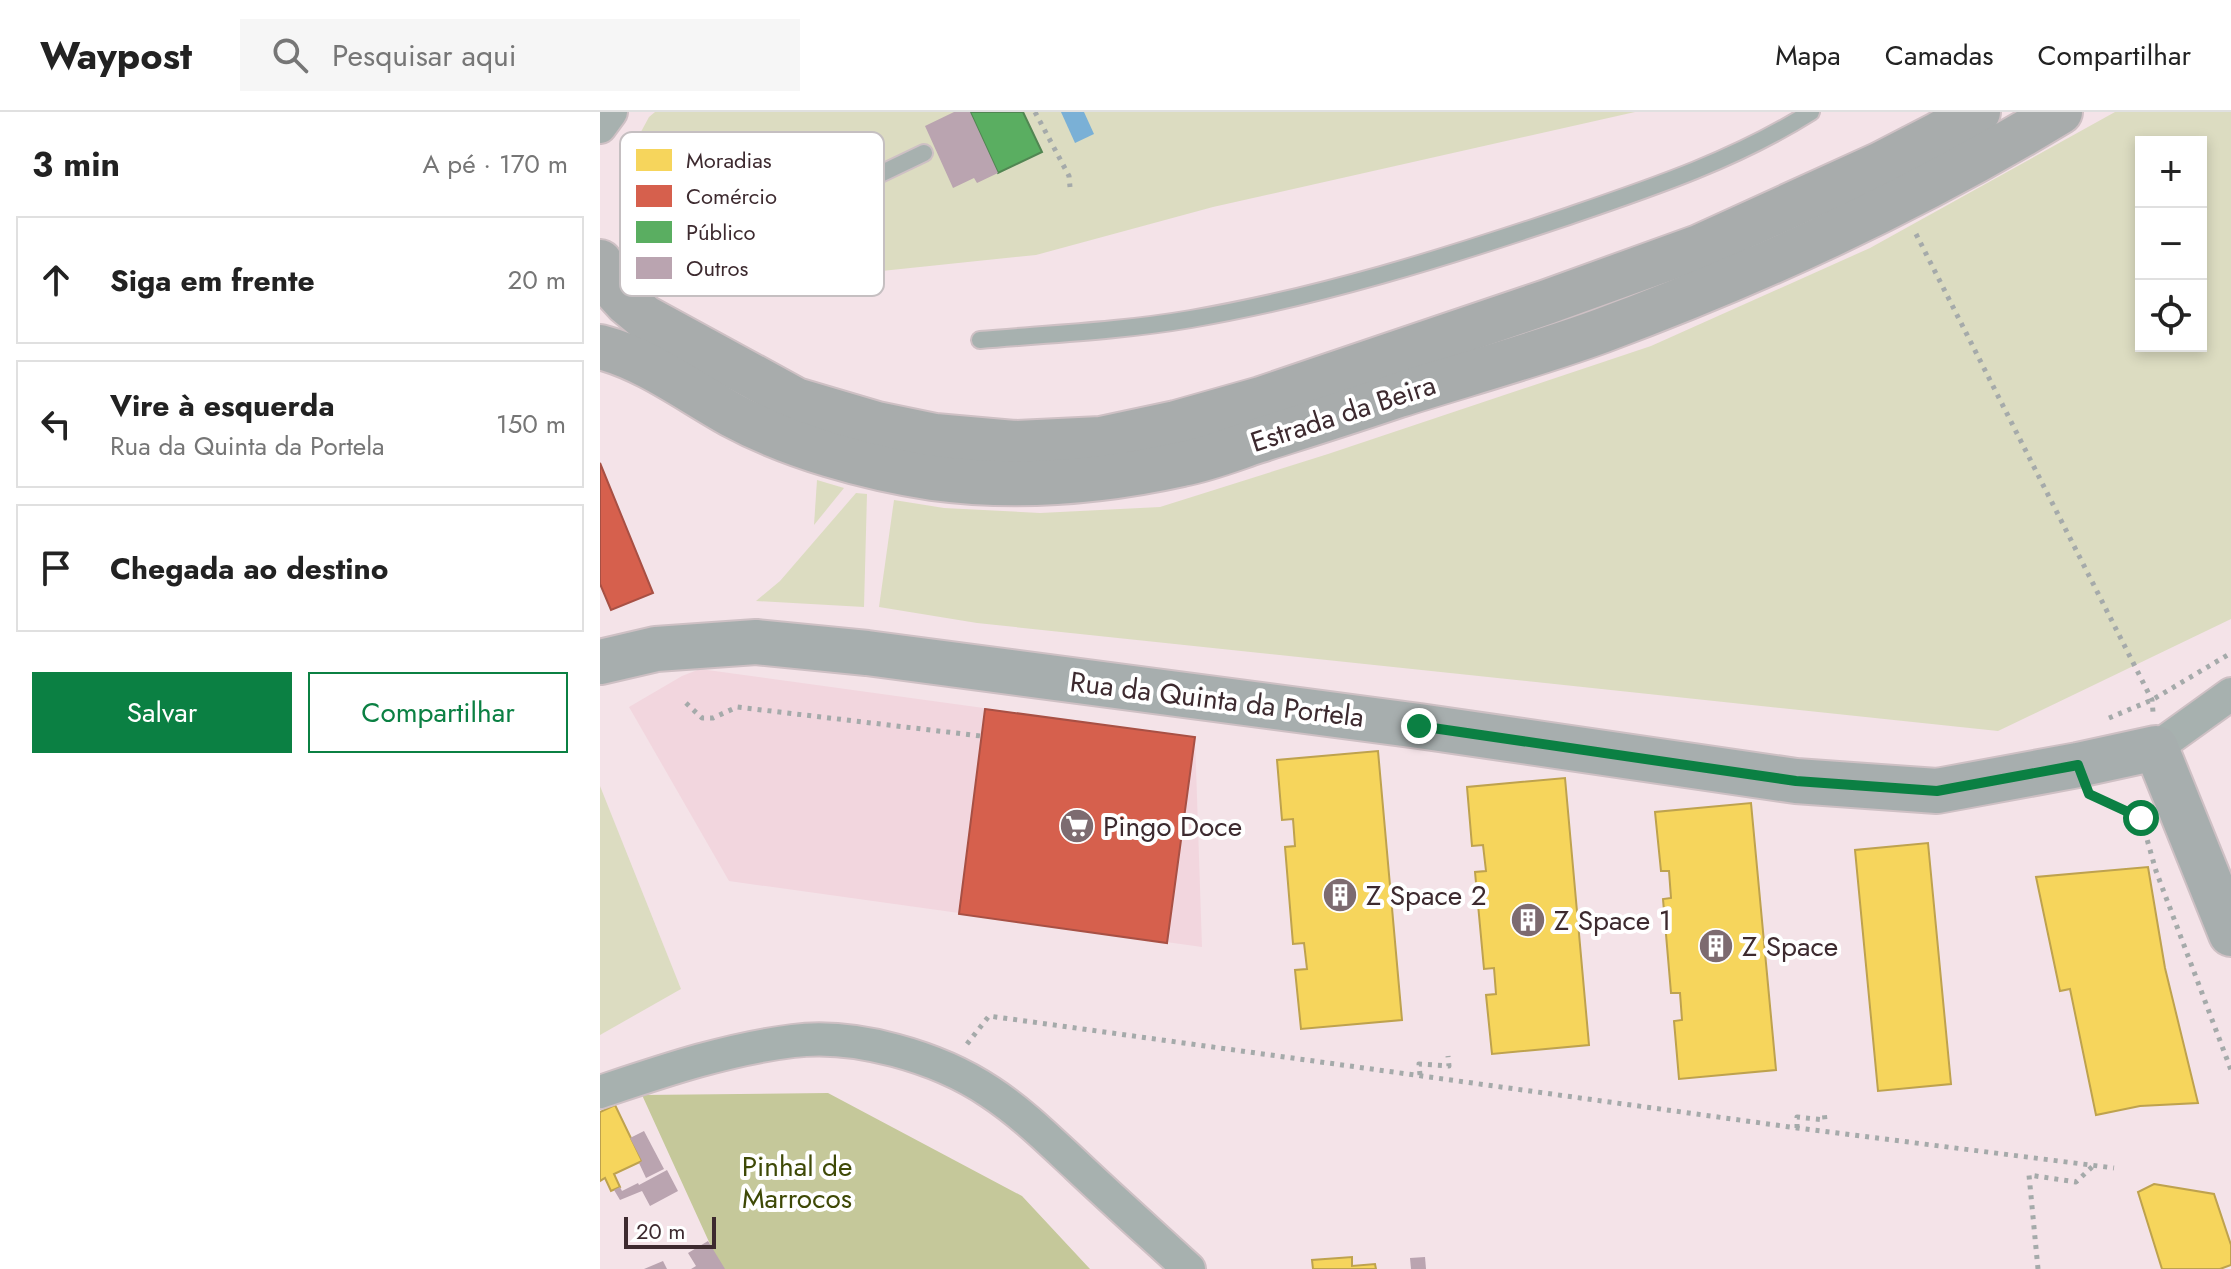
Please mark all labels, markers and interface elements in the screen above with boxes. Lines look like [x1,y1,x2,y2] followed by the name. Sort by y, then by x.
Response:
[240,19,800,91] search box
[40,28,192,83] text: Waypost
[268,33,312,77] icon: search
[332,34,517,77] text: Pesquisar aqui
[1775,35,1841,76] text: Mapa
[1885,35,1993,76] text: Camadas
[2037,35,2191,76] text: Compartilhar
[620,132,884,296] legend
[2135,136,2207,352] map controls
[2135,136,2207,208] button: +
[32,140,120,189] text: 3 min
[686,144,772,176] text: Moradias
[422,145,568,183] text: A pé · 170 m
[686,180,777,212] text: Comércio
[2135,208,2207,280] button: −
[686,216,755,248] text: Público
[686,252,748,284] text: Outros
[34,258,78,302] icon: ahead
[110,259,315,302] text: Siga em frente
[508,261,566,299] text: 20 m
[2135,280,2207,352] button: locate
[1245,364,1441,463] street label: Estrada da Beira
[110,384,335,427] text: Vire à esquerda
[34,402,78,446] icon: left
[496,405,566,443] text: 150 m
[110,427,385,465] text: Rua da Quinta da Portela
[34,546,78,590] icon: arrive
[110,547,388,590] text: Chegada ao destino
[1068,661,1366,738] street label: Rua da Quinta da Portela
[32,672,292,753] button: Salvar
[308,672,568,753] button: Compartilhar
[1401,708,1437,744] route end
[2123,800,2159,836] route start
[1103,806,1242,847] place label: Pingo Doce
[1058,807,1096,845] supermarket icon: Pingo Doce
[1366,875,1487,916] place label: Z Space 2
[1321,876,1359,914] building icon: Z Space 2
[1554,900,1671,941] place label: Z Space 1
[1509,901,1547,939] building icon: Z Space 1
[1742,926,1838,967] place label: Z Space
[1697,927,1735,965] building icon: Z Space
[742,1146,852,1219] park label: Pinhal de Marrocos
[624,1213,716,1249] scale bar
[636,1215,685,1247] text: 20 m

